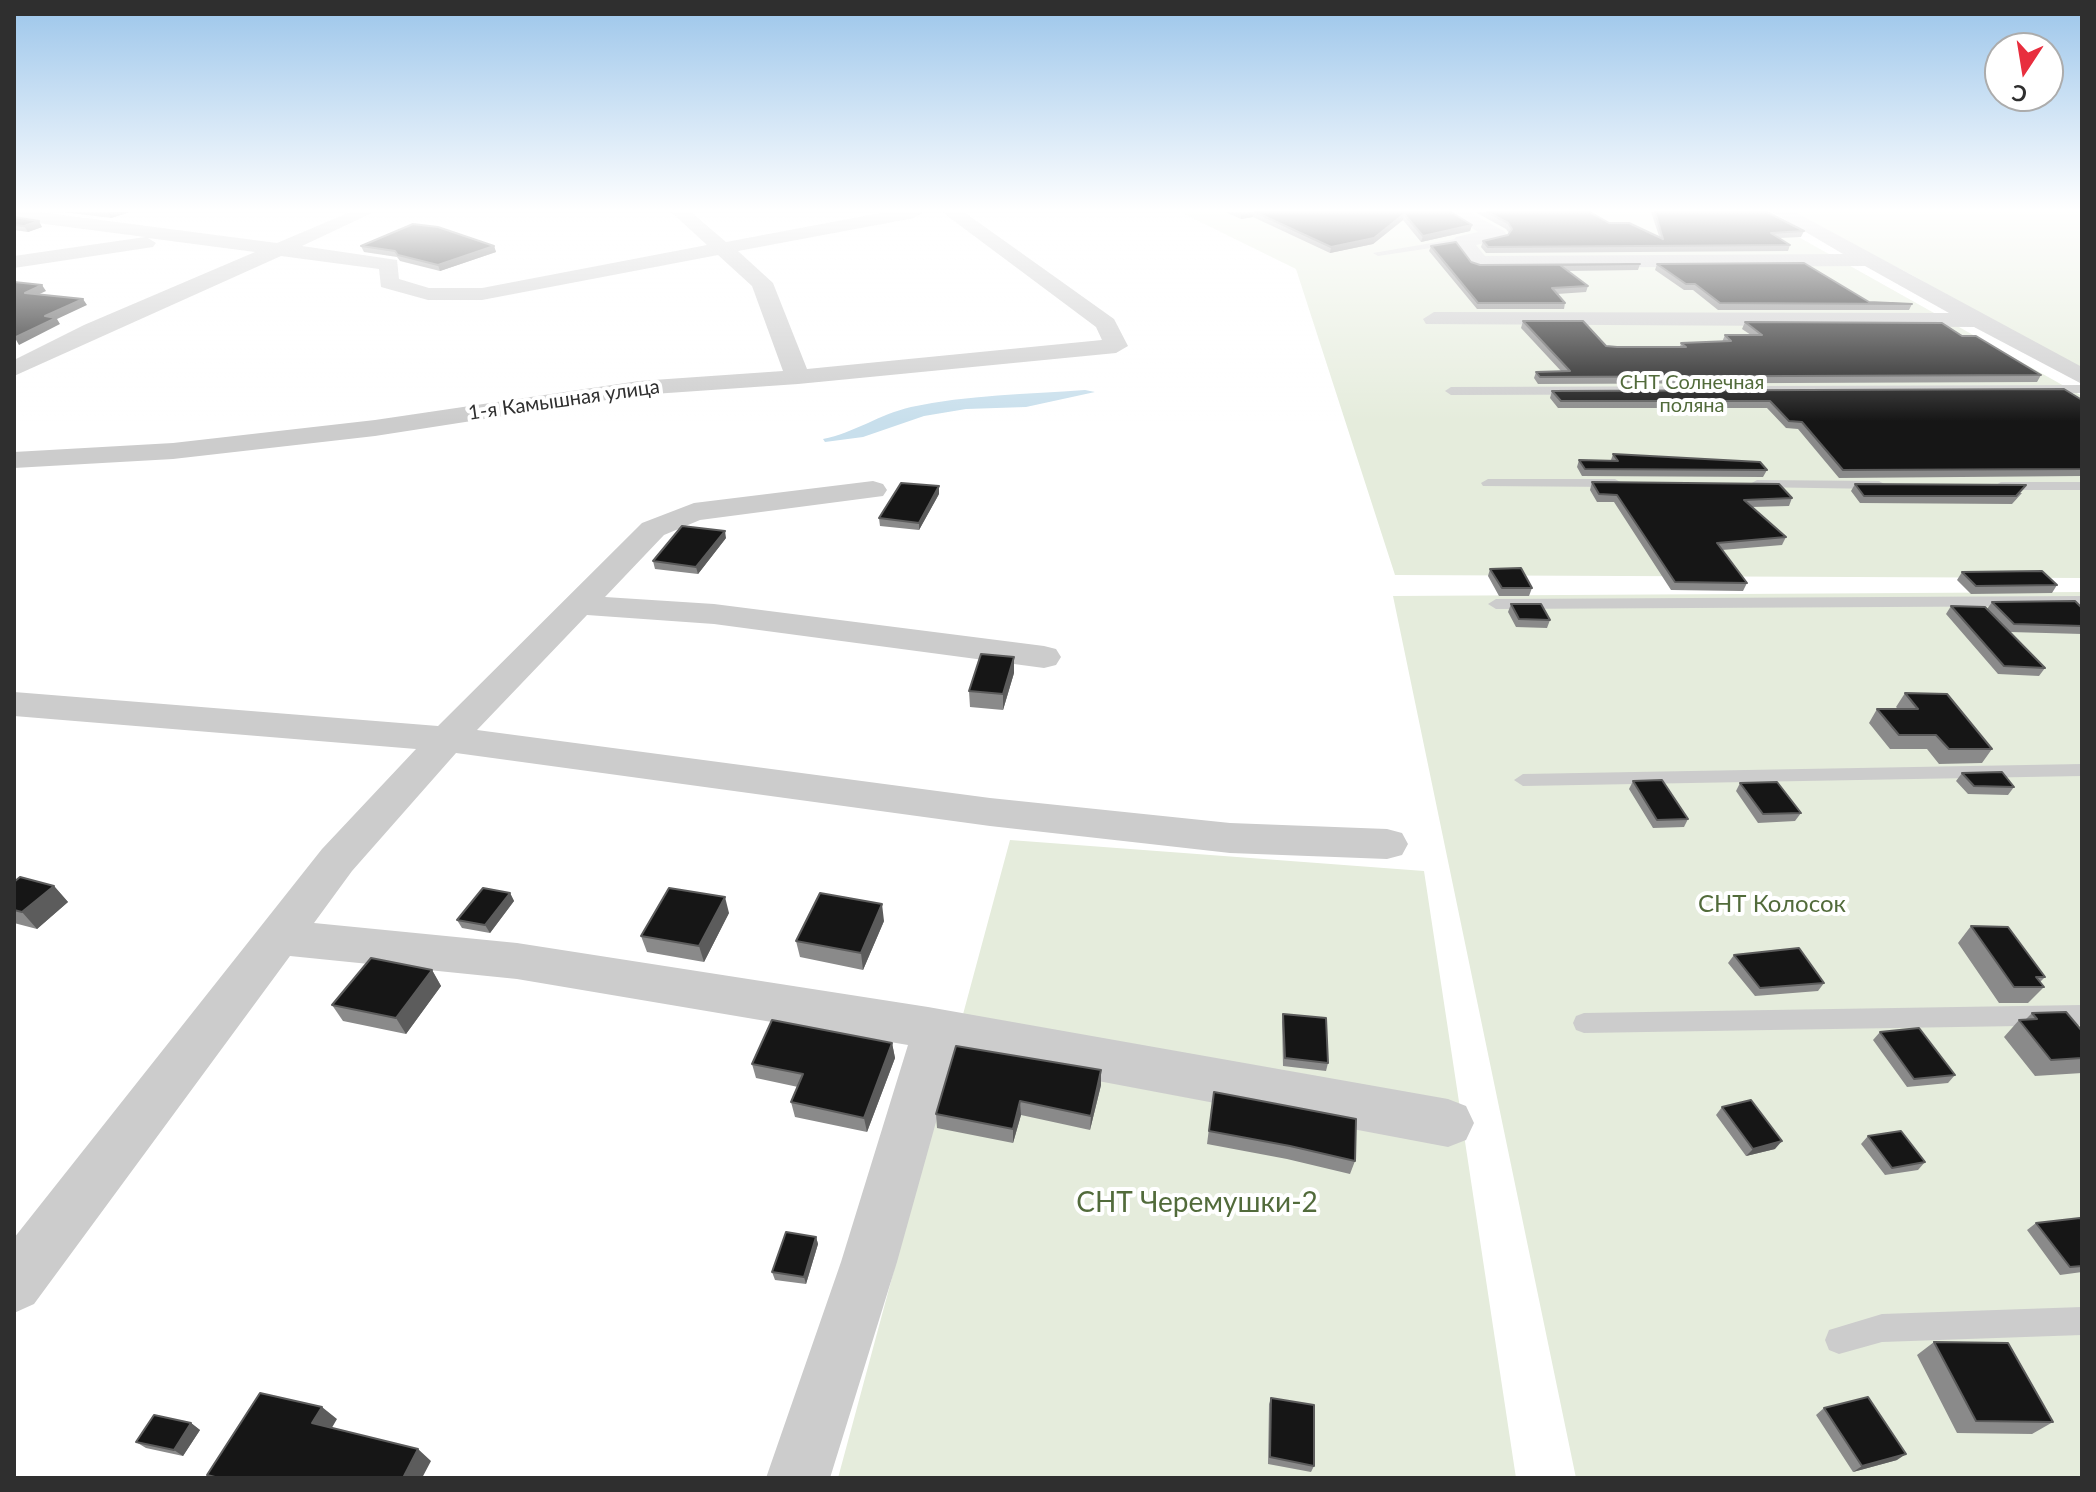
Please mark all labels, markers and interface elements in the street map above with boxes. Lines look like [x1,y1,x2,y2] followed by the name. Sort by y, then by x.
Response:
[1984,32,2064,112] north arrow
[2009,79,2029,109] text: С
[1620,371,1764,418] park label: СНТ Солнечная поляна
[467,375,661,425] street label: 1-я Камышная улица
[1698,890,1846,918] park label: СНТ Колосок
[1076,1186,1318,1220] park label: СНТ Черемушки-2

